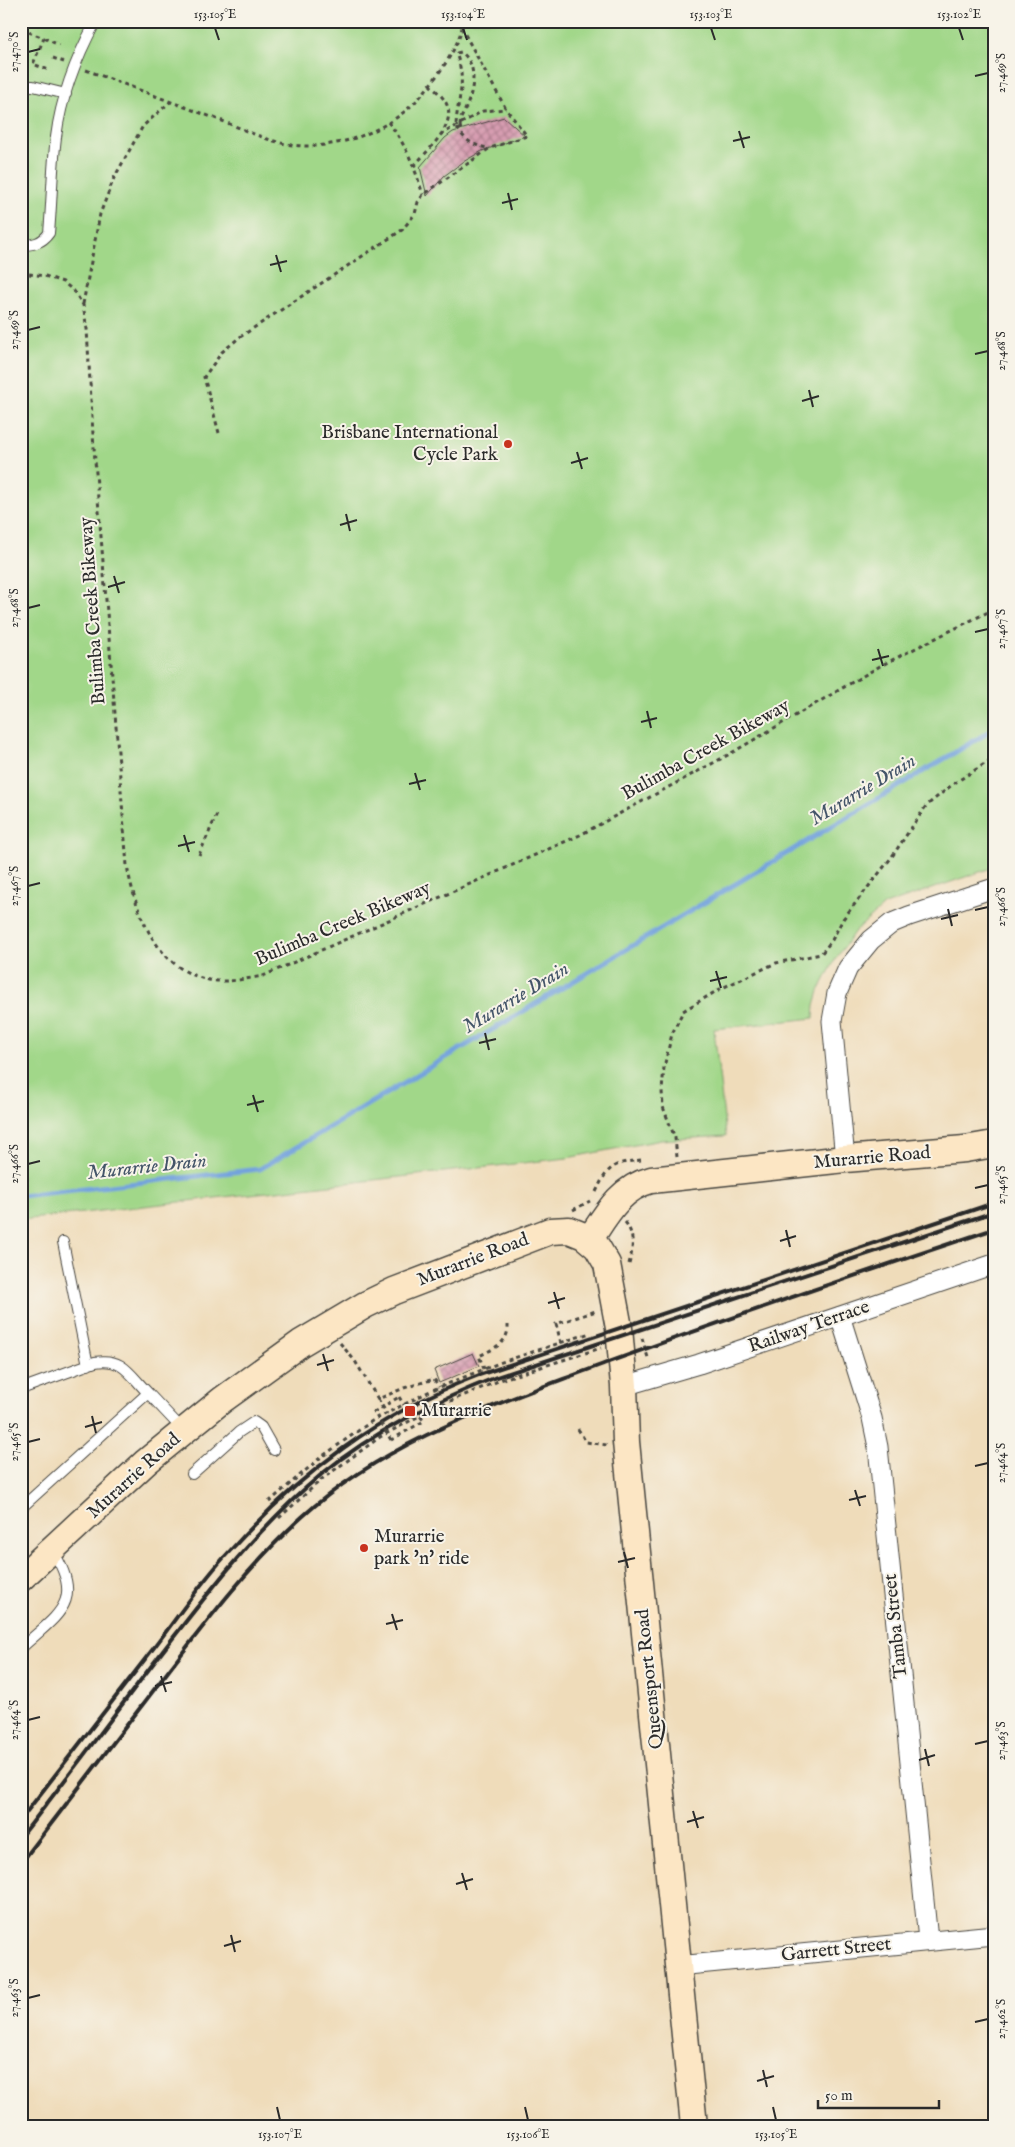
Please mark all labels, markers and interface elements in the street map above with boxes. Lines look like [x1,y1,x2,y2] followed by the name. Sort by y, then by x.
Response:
[194,7,236,22] text: 153.105°E
[441,7,485,22] text: 153.104°E
[690,7,732,22] text: 153.103°E
[937,7,981,22] text: 153.102°E
[7,32,22,72] text: 27.470°S
[994,53,1009,93] text: 27.469°S
[7,310,22,350] text: 27.469°S
[994,331,1009,371] text: 27.468°S
[321,421,499,467] place label: Brisbane International Cycle Park
[502,438,514,450] marker: Brisbane International Cycle Park
[74,516,112,706] street label: Bulimba Creek Bikeway
[7,588,22,628] text: 27.468°S
[994,609,1009,649] text: 27.467°S
[618,694,795,806] street label: Bulimba Creek Bikeway
[805,748,921,832] water label: Murarrie Drain
[7,866,22,906] text: 27.467°S
[252,876,435,972] street label: Bulimba Creek Bikeway
[994,887,1009,927] text: 27.466°S
[458,956,574,1040] water label: Murarrie Drain
[812,1141,932,1175] street label: Murarrie Road
[7,1144,22,1184] text: 27.466°S
[86,1148,208,1186] water label: Murarrie Drain
[994,1165,1009,1205] text: 27.465°S
[414,1227,533,1292] street label: Murarrie Road
[745,1295,873,1359] street label: Railway Terrace
[421,1399,492,1423] place label: Murarrie
[403,1404,417,1418] marker: Murarrie
[7,1422,22,1462] text: 27.465°S
[82,1427,186,1524] street label: Murarrie Road
[994,1443,1009,1483] text: 27.464°S
[374,1525,469,1571] place label: Murarrie park 'n' ride
[358,1542,370,1554] marker: Murarrie park 'n' ride
[879,1572,913,1679] street label: Tamba Street
[631,1607,669,1750] street label: Queensport Road
[7,1700,22,1740] text: 27.464°S
[994,1721,1009,1761] text: 27.463°S
[780,1932,893,1968] street label: Garrett Street
[7,1978,22,2018] text: 27.463°S
[994,1999,1009,2039] text: 27.462°S
[818,2077,939,2109] scale bar
[825,2086,853,2105] text: 50 m
[258,2127,302,2142] text: 153.107°E
[506,2127,550,2142] text: 153.106°E
[755,2127,797,2142] text: 153.105°E

